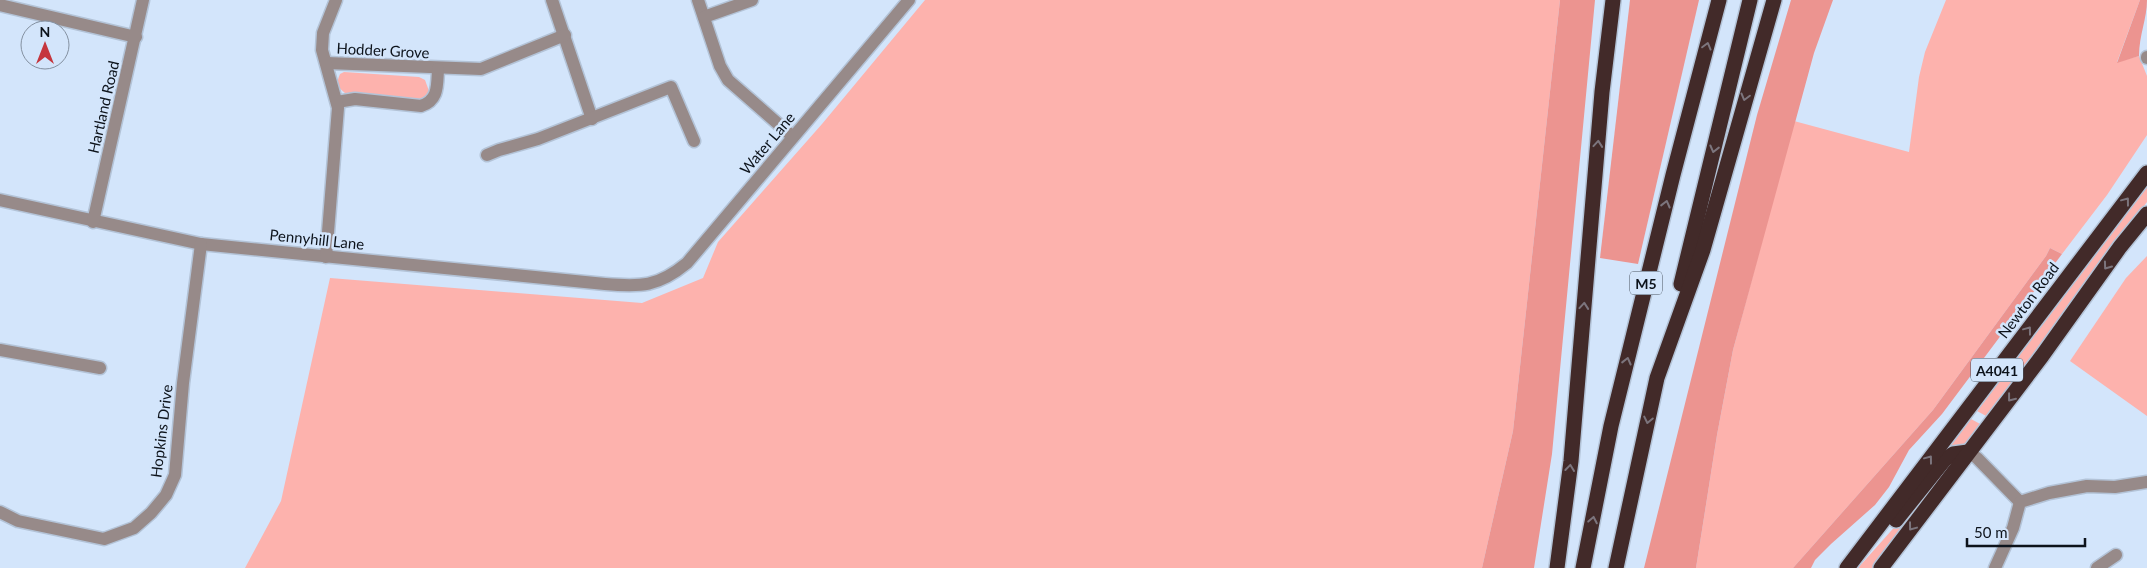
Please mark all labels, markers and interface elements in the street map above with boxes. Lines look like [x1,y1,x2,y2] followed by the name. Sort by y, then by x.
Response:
[20,20,70,70] north arrow
[40,23,50,40] text: N
[336,39,430,61] street label: Hodder Grove
[1701,43,1711,51] one-way arrow
[84,59,122,155] street label: Hartland Road
[1740,92,1750,101] one-way arrow
[736,108,798,178] street label: Water Lane
[1592,140,1603,148] one-way arrow
[1709,145,1720,154] one-way arrow
[2120,197,2129,207] one-way arrow
[1660,199,1671,208] one-way arrow
[269,225,365,253] street label: Pennyhill Lane
[1994,259,2062,341] street label: Newton Road
[2104,261,2113,270] one-way arrow
[1630,272,1662,294] road number: M5
[1579,301,1590,309] one-way arrow
[2022,327,2030,336] one-way arrow
[1621,357,1632,366] one-way arrow
[1971,358,2023,382] road number: A4041
[146,383,176,479] street label: Hopkins Drive
[2007,392,2016,401] one-way arrow
[1643,416,1653,425] one-way arrow
[1924,456,1932,465] one-way arrow
[1564,463,1575,471] one-way arrow
[1587,516,1597,525] one-way arrow
[1967,516,2084,548] scale bar
[1910,521,1918,530] one-way arrow
[1974,523,2008,541] text: 50 m

